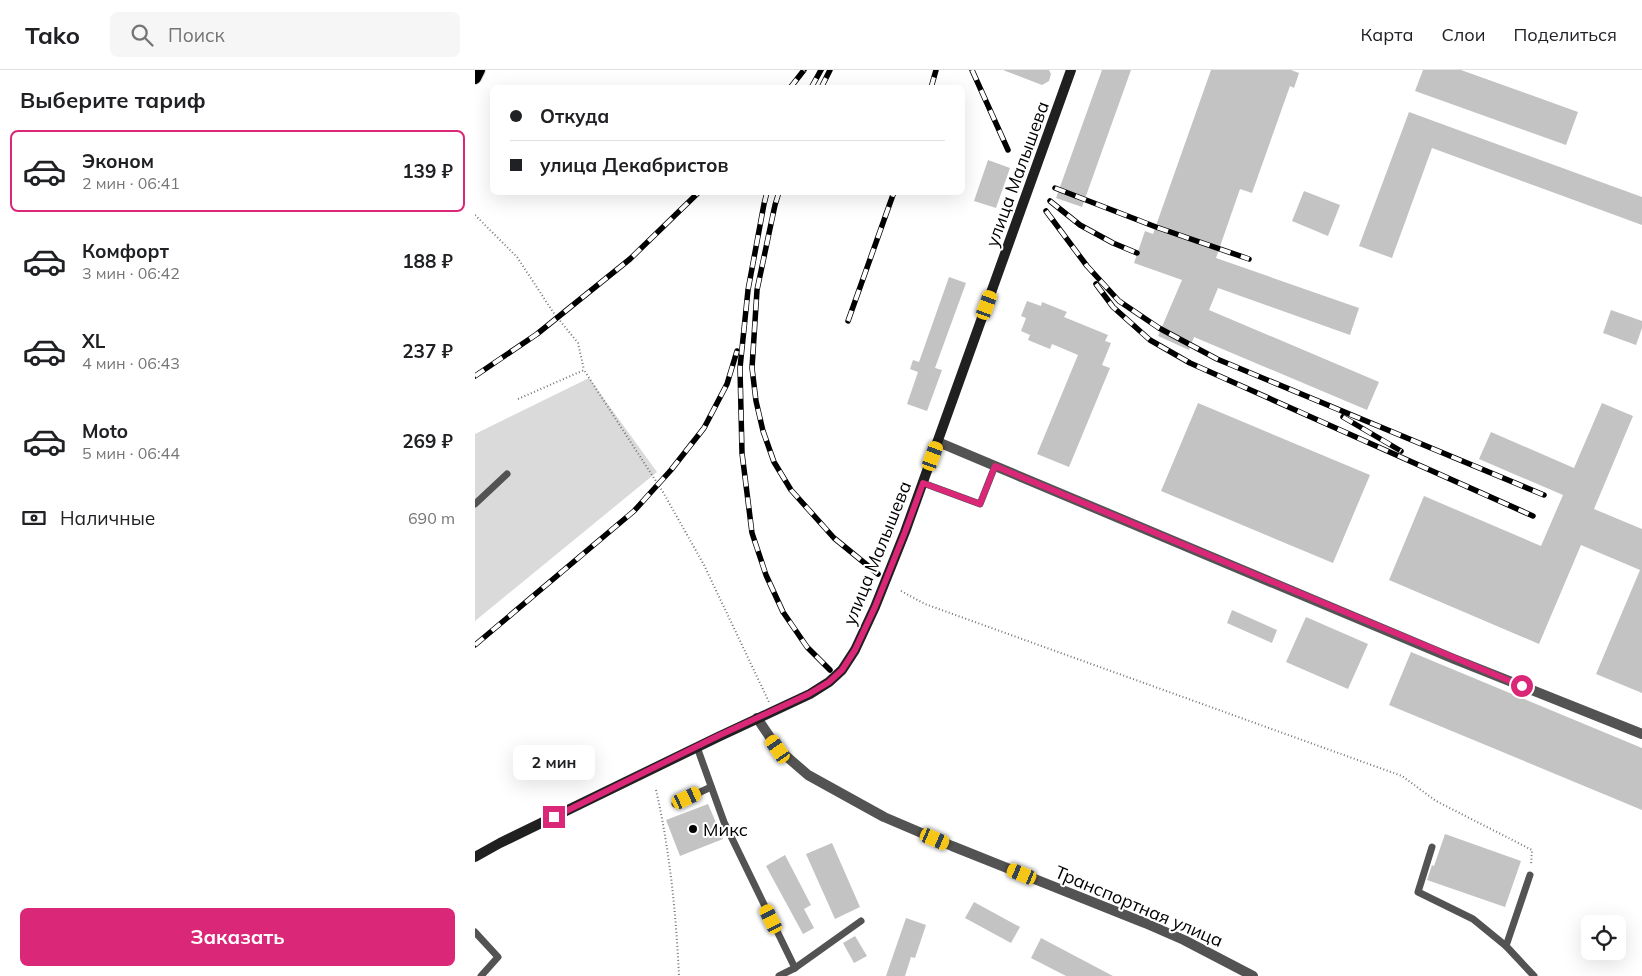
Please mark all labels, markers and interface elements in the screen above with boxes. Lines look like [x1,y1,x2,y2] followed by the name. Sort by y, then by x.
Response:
[110,12,460,57] search box
[25,20,80,50] text: Tako
[128,21,156,49] icon: search
[168,23,225,47] text: Поиск
[1361,23,1413,46] text: Карта
[1441,23,1486,46] text: Слои
[1514,23,1617,46] text: Поделиться
[20,86,206,114] text: Выберите тариф
[980,98,1054,250] street label: улица Малышева
[540,104,609,128] text: Откуда
[22,149,67,194] icon: car
[82,149,154,173] text: Эконом
[540,153,728,177] text: улица Декабристов
[402,159,453,183] text: 139 ₽
[82,173,180,193] text: 2 мин · 06:41
[22,239,67,284] icon: car
[82,239,169,263] text: Комфорт
[402,249,453,273] text: 188 ₽
[82,263,180,283] text: 3 мин · 06:42
[974,288,999,322] car
[22,329,67,374] icon: car
[82,329,105,353] text: XL
[402,339,453,363] text: 237 ₽
[82,353,180,373] text: 4 мин · 06:43
[22,419,67,464] icon: car
[82,419,128,443] text: Moto
[402,429,453,453] text: 269 ₽
[920,439,945,473] car
[82,443,180,463] text: 5 мин · 06:44
[838,478,916,628] street label: улица Малышева
[20,504,48,532] icon: cash
[60,506,155,530] text: Наличные
[408,508,455,528] text: 690 m
[1511,675,1533,697] route start
[763,732,792,766] car
[513,744,595,780] callout: 2 мин
[532,752,576,772] text: 2 мин
[670,785,703,811] car
[543,806,565,828] route end
[703,818,748,841] place label: Микс
[687,823,699,835] marker: Микс
[918,826,951,852] car
[1051,860,1227,952] street label: Транспортная улица
[1005,861,1038,887] car
[757,902,784,936] car
[20,908,455,966] button: Заказать
[1581,915,1626,960] map controls
[1581,915,1626,960] button: locate

